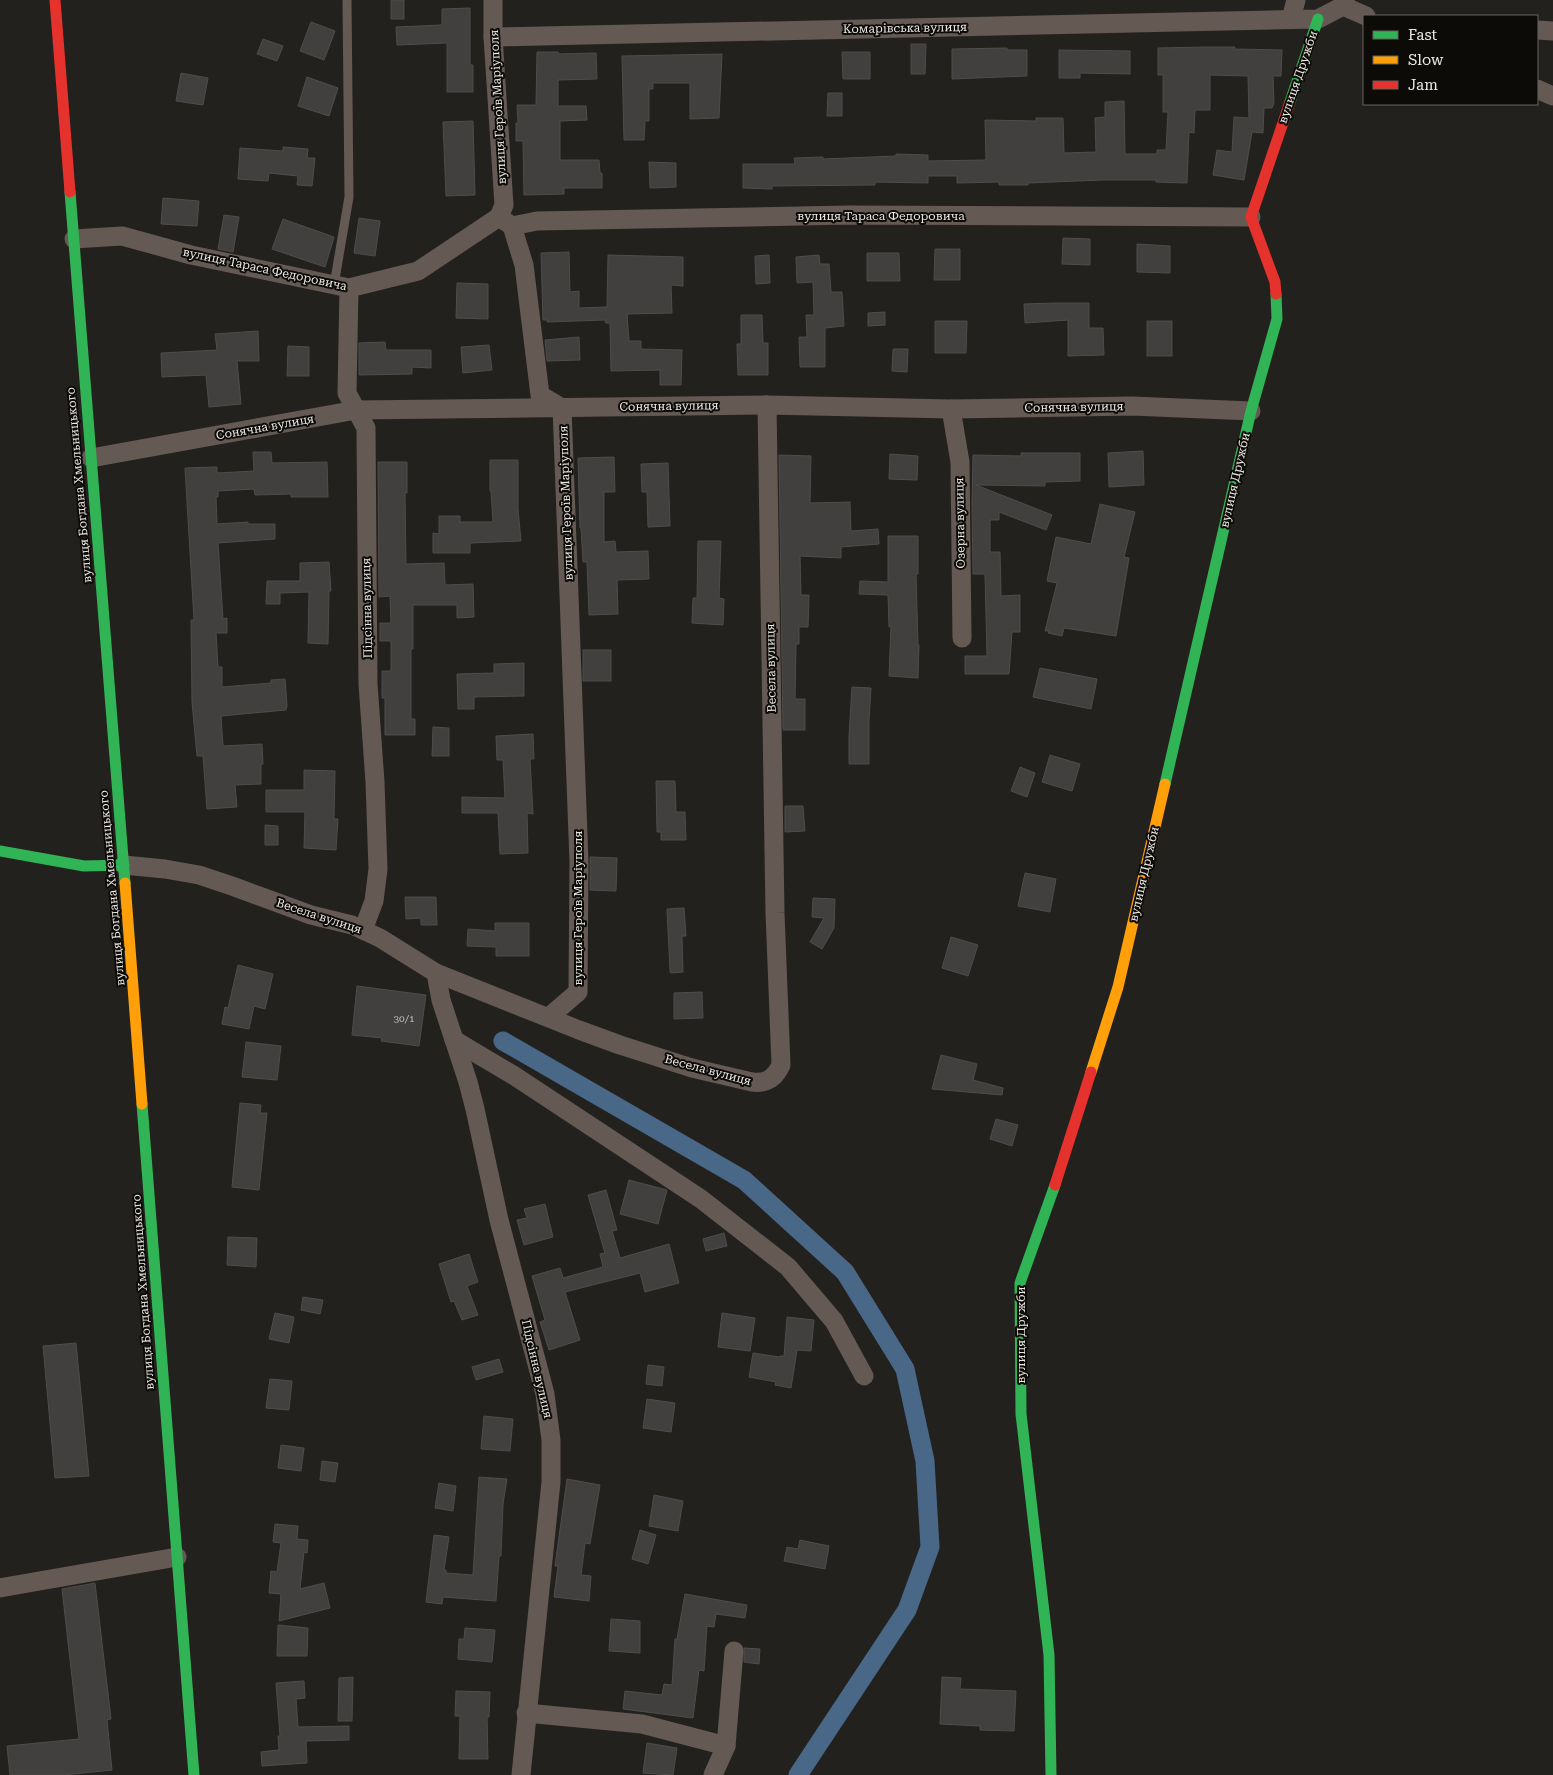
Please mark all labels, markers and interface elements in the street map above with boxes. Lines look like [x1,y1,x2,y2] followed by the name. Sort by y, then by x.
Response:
[1363,15,1538,105] legend
[843,20,967,36] street label: Комарівська вулиця
[1408,26,1438,44] text: Fast
[487,29,509,185] street label: вулиця Героїв Маріуполя
[1276,29,1320,125] street label: вулиця Дружби
[1408,51,1444,69] text: Slow
[1408,76,1438,94] text: Jam
[797,209,965,223] street label: вулиця Тараса Федоровича
[182,245,349,293] street label: вулиця Тараса Федоровича
[63,387,95,583] street label: вулиця Богдана Хмельницького
[619,398,719,414] street label: Сонячна вулиця
[1024,399,1124,415] street label: Сонячна вулиця
[215,411,315,443] street label: Сонячна вулиця
[556,425,576,581] street label: вулиця Героїв Маріуполя
[1217,431,1253,529] street label: вулиця Дружби
[952,477,968,569] street label: Озерна вулиця
[359,557,375,658] street label: Підсінна вулиця
[763,623,779,713] street label: Весела вулиця
[96,790,128,986] street label: вулиця Богдана Хмельницького
[1126,825,1162,923] street label: вулиця Дружби
[571,830,585,985] street label: вулиця Героїв Маріуполя
[275,896,364,936] street label: Весела вулиця
[394,1013,415,1024] house number: 30/1
[663,1052,753,1088] street label: Весела вулиця
[129,1194,157,1390] street label: вулиця Богдана Хмельницького
[1014,1286,1028,1384] street label: вулиця Дружби
[519,1318,555,1420] street label: Підсінна вулиця

